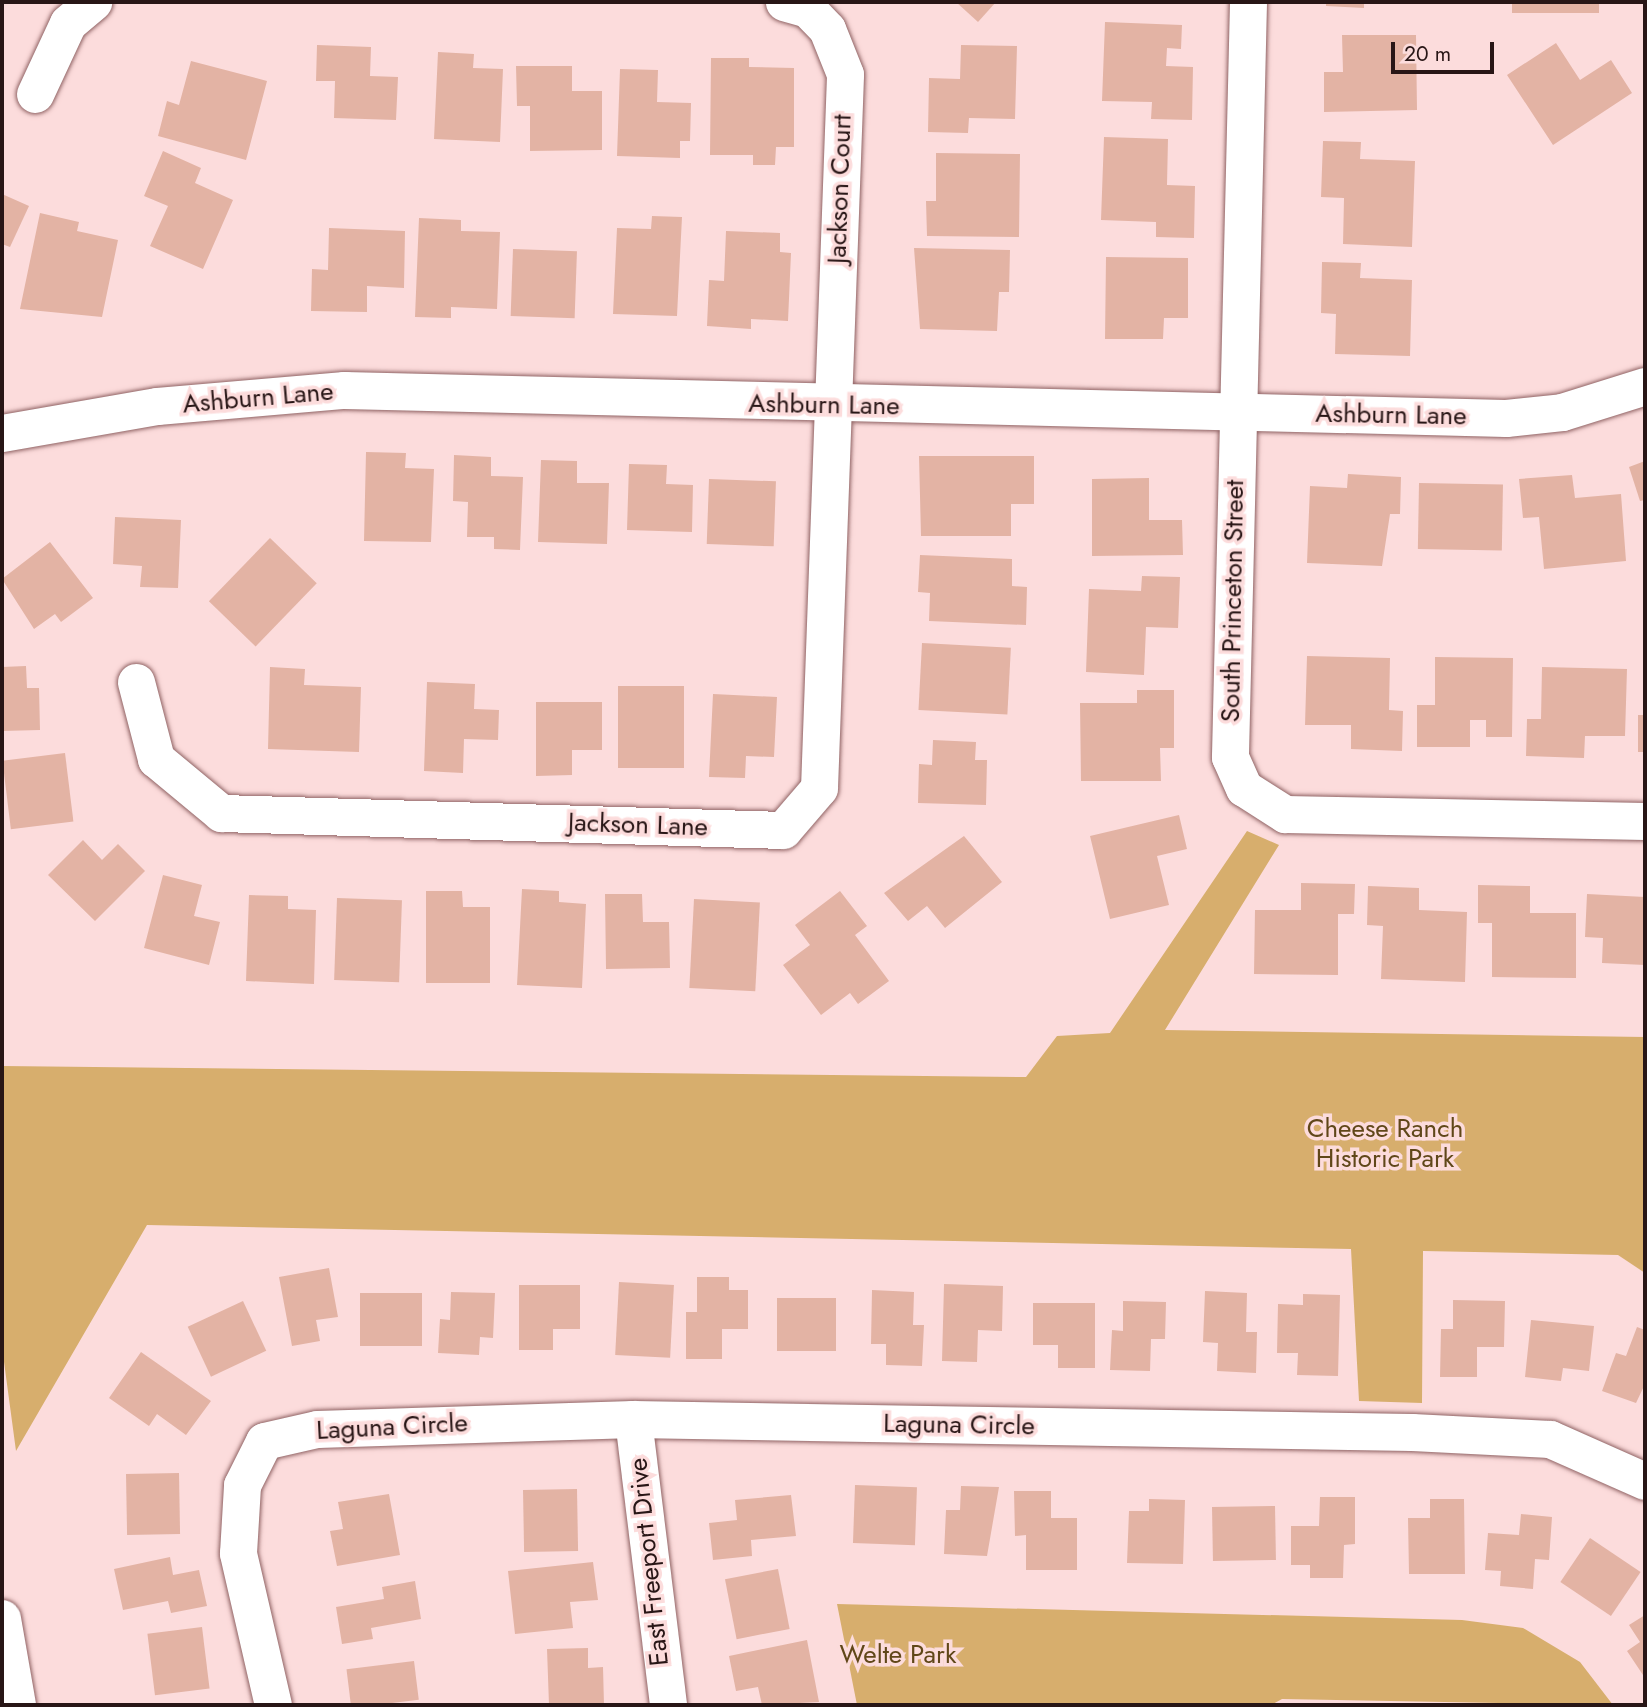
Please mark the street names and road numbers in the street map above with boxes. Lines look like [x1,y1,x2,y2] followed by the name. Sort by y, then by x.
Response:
[822,114,858,264] street label: Jackson Court
[181,376,335,420] street label: Ashburn Lane
[748,388,900,422] street label: Ashburn Lane
[1315,398,1467,432] street label: Ashburn Lane
[1215,479,1251,723] street label: South Princeton Street
[568,807,708,843] street label: Jackson Lane
[316,1407,468,1447] street label: Laguna Circle
[883,1408,1035,1442] street label: Laguna Circle
[623,1456,675,1668] street label: East Freeport Drive

